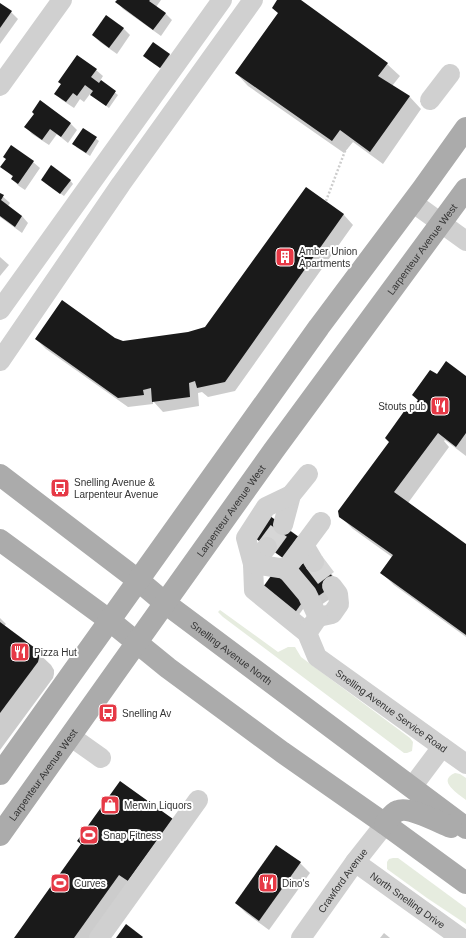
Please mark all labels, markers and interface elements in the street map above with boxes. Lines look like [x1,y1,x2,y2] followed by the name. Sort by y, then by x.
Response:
[385,201,459,297] street label: Larpenteur Avenue West
[274,246,296,268] building icon: Amber Union Apartments
[299,246,357,269] place label: Amber Union Apartments
[429,395,451,417] restaurant icon: Stouts pub
[378,401,426,412] place label: Stouts pub
[194,463,267,559] street label: Larpenteur Avenue West
[49,477,71,499] bus stop icon: Snelling Avenue & Larpenteur Avenue
[74,477,159,500] place label: Snelling Avenue & Larpenteur Avenue
[189,619,274,687] street label: Snelling Avenue North
[9,641,31,663] restaurant icon: Pizza Hut
[34,647,77,658] place label: Pizza Hut
[334,667,449,754] street label: Snelling Avenue Service Road
[97,702,119,724] bus stop icon: Snelling Av
[122,708,171,719] place label: Snelling Av
[7,727,79,823] street label: Larpenteur Avenue West
[99,794,121,816] shop icon: Merwin Liquors
[124,800,192,811] place label: Merwin Liquors
[78,824,100,846] sports icon: Snap Fitness
[103,830,161,841] place label: Snap Fitness
[315,846,370,915] street label: Crawford Avenue
[368,869,448,931] street label: North Snelling Drive
[49,872,71,894] sports icon: Curves
[257,872,279,894] restaurant icon: Dino's
[74,878,106,889] place label: Curves
[282,878,309,889] place label: Dino's

